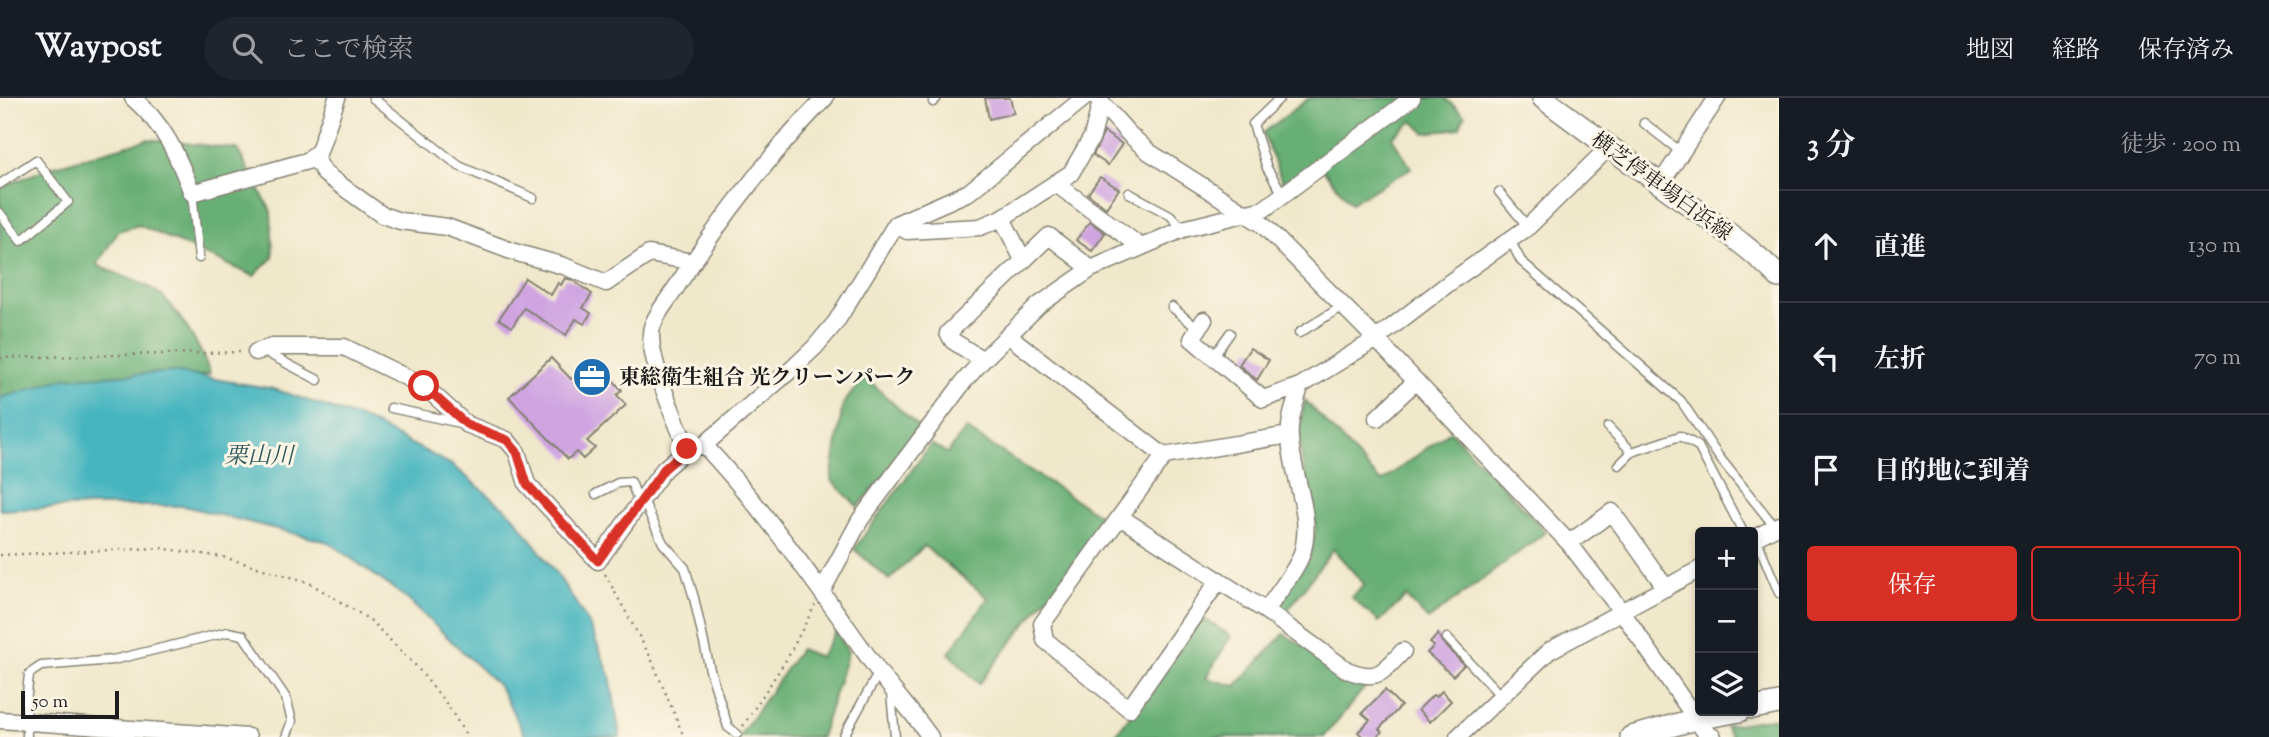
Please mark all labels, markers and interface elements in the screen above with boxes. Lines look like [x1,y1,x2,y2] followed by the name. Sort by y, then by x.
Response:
[204,17,694,80] search box
[35,24,162,72] text: Waypost
[228,29,266,67] icon: search
[284,32,414,69] text: ここで検索
[1966,34,2014,68] text: 地図
[2052,34,2100,68] text: 経路
[2138,34,2234,68] text: 保存済み
[1807,125,1856,168] text: 3 分
[1584,126,1738,249] street label: 横芝停車場白浜線
[2120,129,2241,162] text: 徒歩 · 200 m
[1807,227,1845,265] icon: ahead
[1874,230,1926,267] text: 直進
[2188,230,2241,263] text: 130 m
[1807,339,1845,377] icon: left
[1874,342,1926,379] text: 左折
[2194,342,2241,375] text: 70 m
[571,356,613,398] office icon: 東総衛生組合 光クリーンパーク
[619,364,916,394] place label: 東総衛生組合 光クリーンパーク
[408,370,439,401] route start
[671,433,702,464] route end
[225,441,297,474] water label: 栗山川
[1807,451,1845,489] icon: arrive
[1874,454,2030,491] text: 目的地に到着
[1695,527,1758,716] map controls
[1695,527,1758,590] button: +
[1807,546,2017,621] button: 保存
[2031,546,2241,621] button: 共有
[1695,590,1758,653] button: −
[1695,653,1758,716] button: layers
[21,688,119,720] scale bar
[32,689,68,716] text: 50 m

